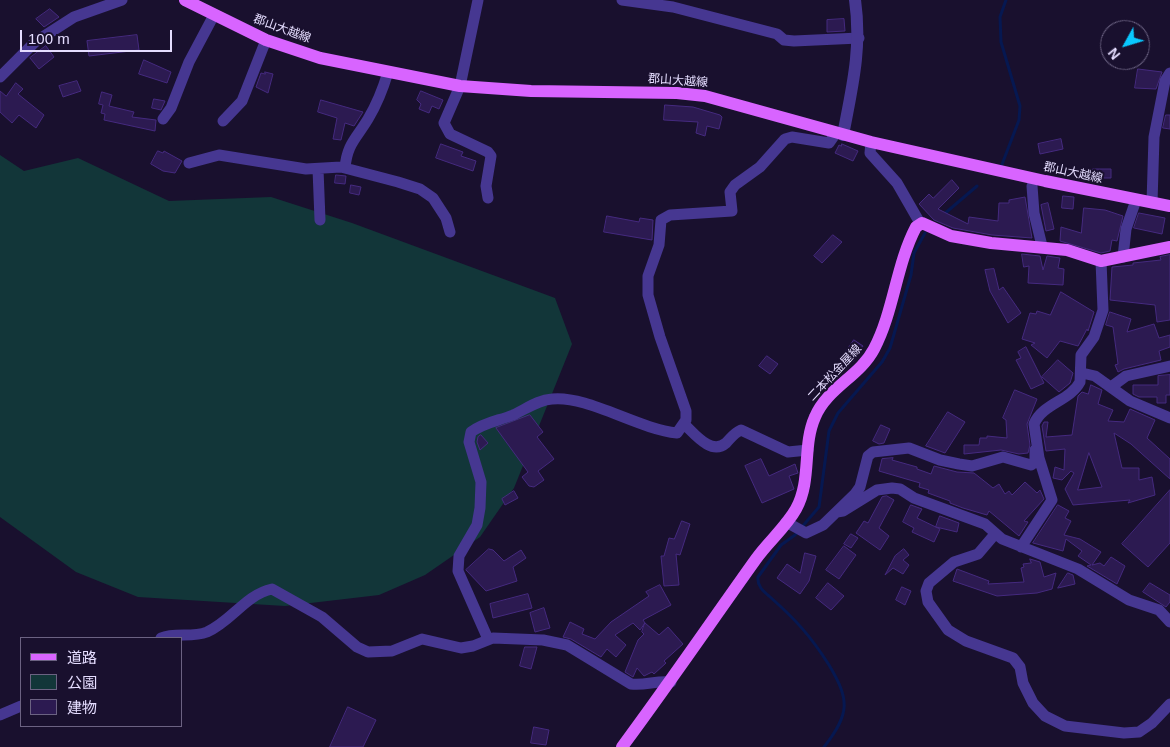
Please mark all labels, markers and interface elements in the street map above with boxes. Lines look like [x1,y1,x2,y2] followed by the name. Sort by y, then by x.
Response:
[251,12,313,46] street label: 郡山大越線
[22,20,175,52] scale bar
[1100,20,1150,70] north arrow
[28,30,70,47] text: 100 m
[1105,45,1124,63] text: N
[648,72,708,90] street label: 郡山大越線
[1042,160,1104,186] street label: 郡山大越線
[805,342,865,404] street label: 二本松金屋線
[20,637,182,727] legend
[67,649,97,666] text: 道路
[67,674,97,691] text: 公園
[67,699,97,716] text: 建物

